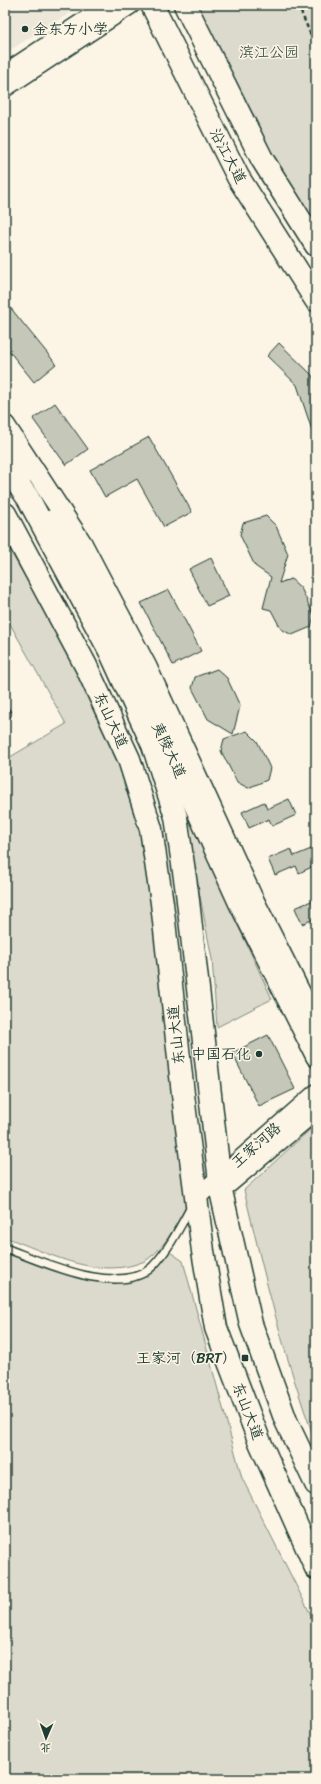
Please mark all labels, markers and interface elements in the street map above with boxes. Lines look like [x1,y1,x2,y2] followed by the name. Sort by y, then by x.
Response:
[33,16,108,42] place label: 金东方小学
[20,24,30,34] marker: 金东方小学
[239,39,299,65] park label: 滨江公园
[202,123,254,189] street label: 沿江大道
[87,687,135,753] street label: 东山大道
[145,717,193,783] street label: 夷陵大道
[160,1004,192,1066] street label: 东山大道
[191,1041,251,1067] place label: 中国石化
[254,1049,264,1059] marker: 中国石化
[225,1116,287,1174] street label: 王家河路
[136,1345,237,1371] place label: 王家河（BRT）
[240,1353,250,1363] marker: 王家河（BRT）
[225,1378,271,1444] street label: 东山大道
[26,1718,66,1758] north arrow
[40,1738,51,1757] text: 北

